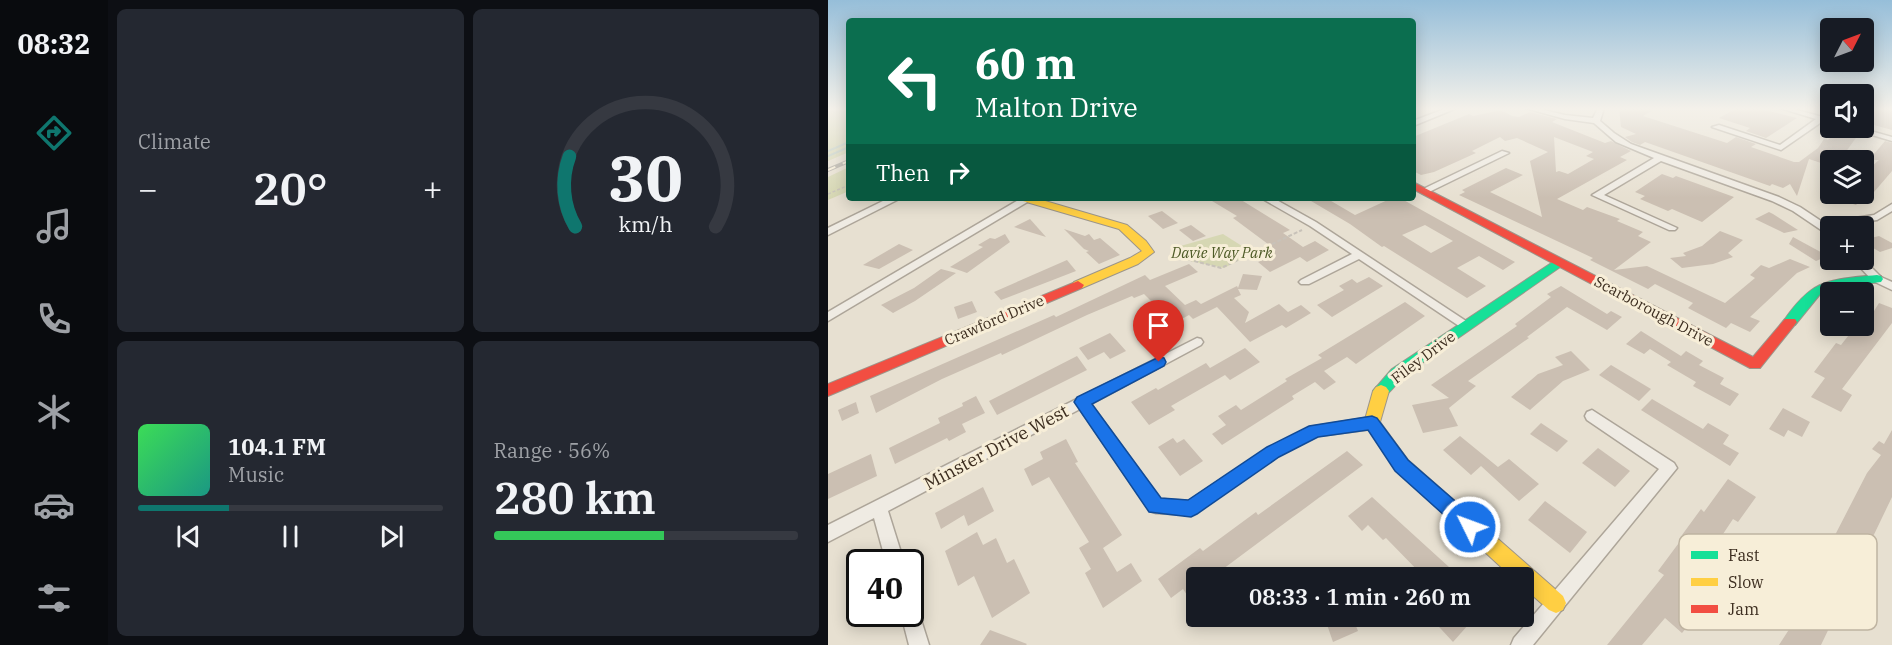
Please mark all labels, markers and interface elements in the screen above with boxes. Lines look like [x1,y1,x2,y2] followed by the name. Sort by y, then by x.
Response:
[1820,18,1874,72] north arrow
[1820,18,1874,336] map controls
[18,26,90,61] text: 08:32
[975,36,1076,91] text: 60 m
[876,42,954,120] icon: left
[1820,84,1874,138] button: sound
[975,89,1138,124] text: Malton Drive
[33,112,75,154] icon: directions
[138,128,211,155] text: Climate
[608,137,683,218] text: 30
[1820,150,1874,204] button: layers
[942,156,975,189] icon: right
[876,158,930,187] text: Then
[253,159,328,217] text: 20°
[138,167,158,210] text: −
[423,167,443,210] text: +
[33,205,75,247] icon: music
[619,211,673,239] text: km/h
[1820,216,1874,270] button: +
[1170,243,1273,262] park label: Davie Way Park
[1591,272,1717,350] street label: Scarborough Drive
[1820,282,1874,336] button: −
[941,290,1047,350] street label: Crawford Drive
[33,298,75,340] icon: phone
[1133,300,1184,362] pin
[1142,309,1175,342] icon: arrive
[1387,327,1459,387] street label: Filey Drive
[33,391,75,433] icon: climate
[920,399,1072,495] street label: Minster Drive West
[228,432,326,461] text: 104.1 FM
[494,437,610,464] text: Range · 56%
[228,461,284,488] text: Music
[494,468,656,526] text: 280 km
[33,484,75,526] icon: car
[1438,495,1502,559] position arrow
[172,520,205,553] icon: previous
[274,520,307,553] icon: pause
[375,520,408,553] icon: next
[1679,534,1877,630] legend
[1728,545,1760,565] text: Fast
[846,549,924,627] speed limit sign: 40
[1728,572,1764,592] text: Slow
[33,577,75,619] icon: filters
[1249,582,1471,611] text: 08:33 · 1 min · 260 m
[1728,599,1759,619] text: Jam

